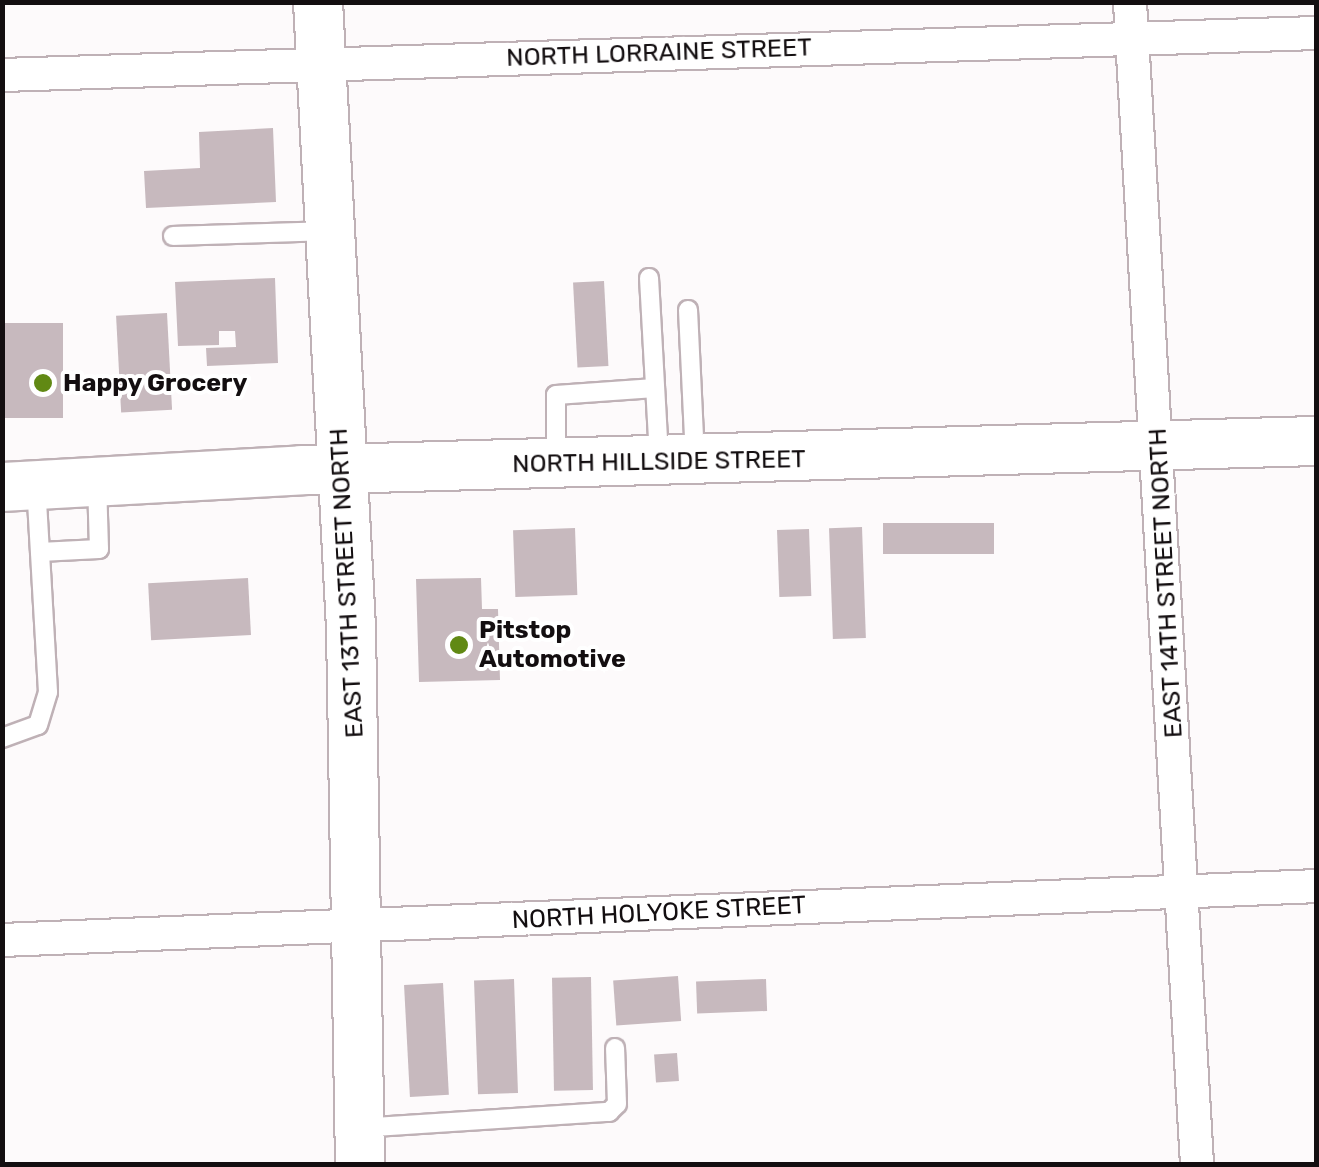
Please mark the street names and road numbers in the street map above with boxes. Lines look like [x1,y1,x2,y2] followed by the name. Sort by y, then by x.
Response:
[506,33,812,73] street label: NORTH LORRAINE STREET
[324,427,370,739] street label: EAST 13TH STREET NORTH
[1143,427,1189,739] street label: EAST 14TH STREET NORTH
[512,444,806,480] street label: NORTH HILLSIDE STREET
[511,890,807,936] street label: NORTH HOLYOKE STREET

